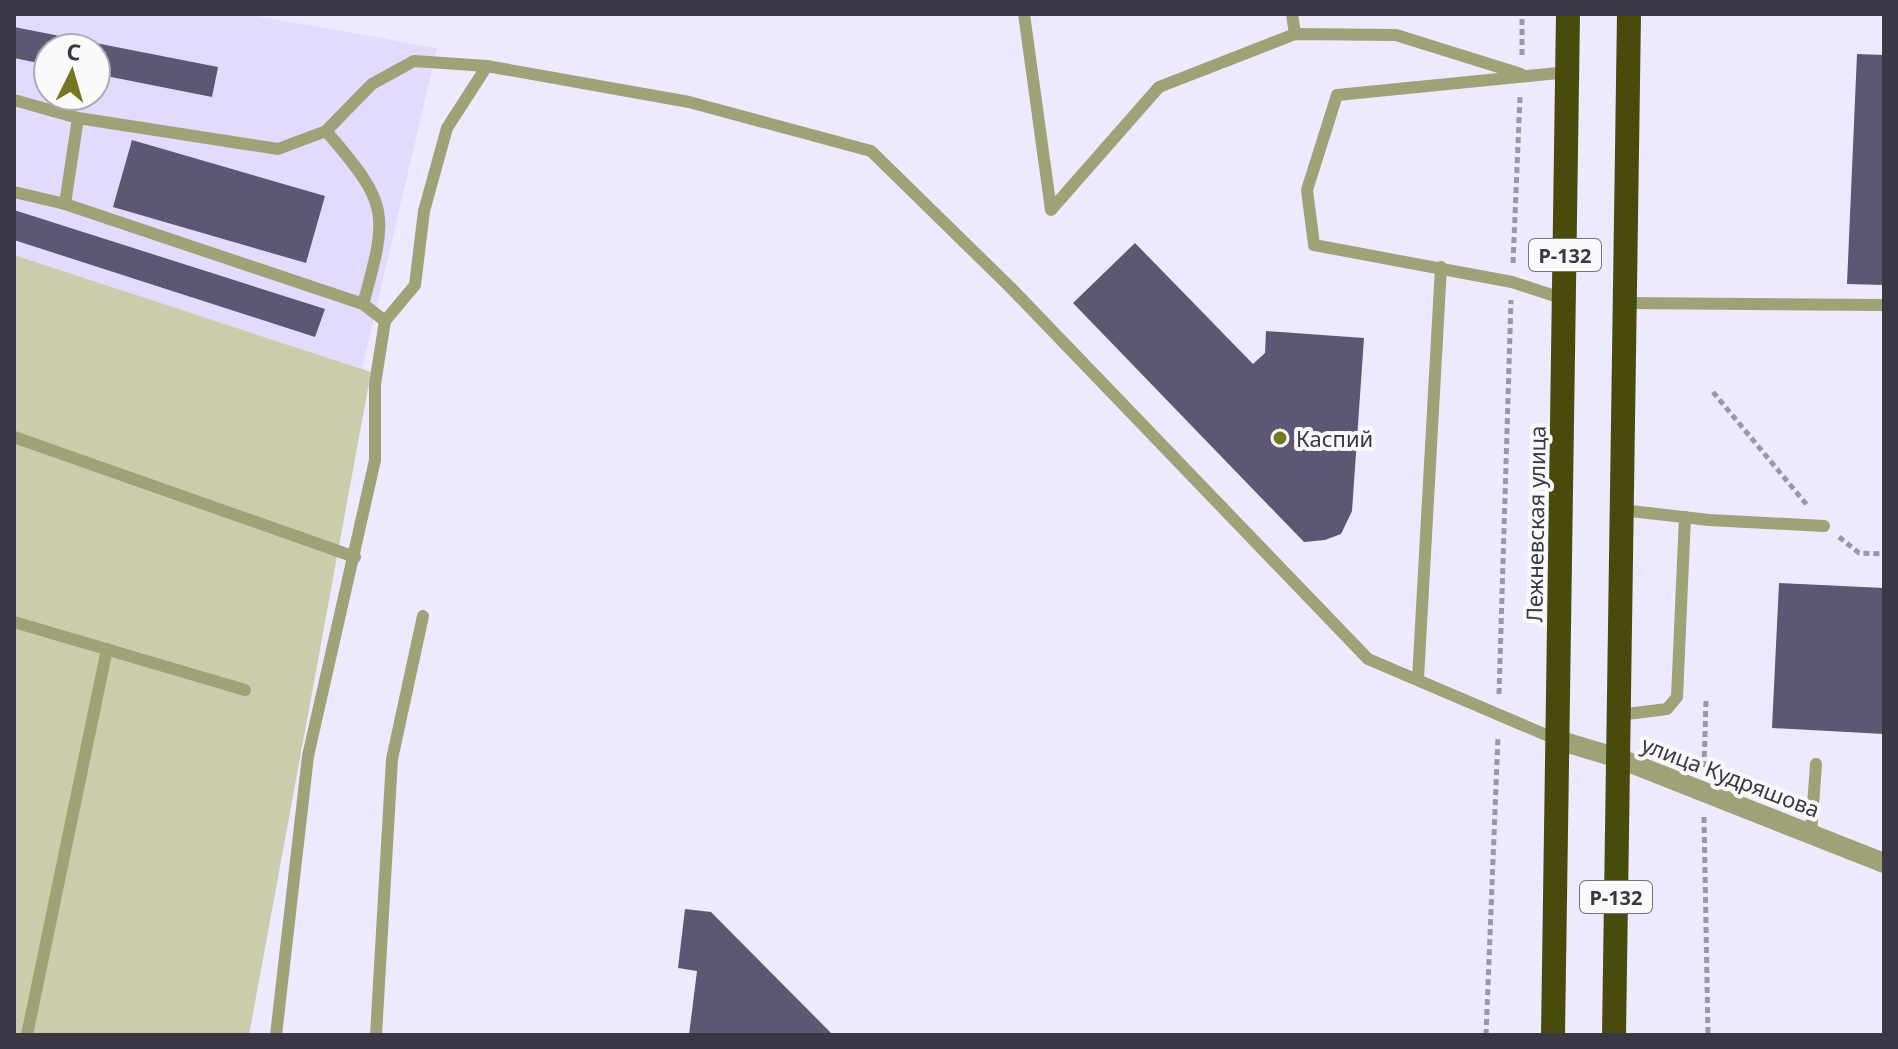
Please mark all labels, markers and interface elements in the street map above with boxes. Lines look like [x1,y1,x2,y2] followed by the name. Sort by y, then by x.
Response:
[32,32,112,112] north arrow
[65,36,82,67] text: С
[1529,239,1601,271] road number: Р-132
[1296,423,1373,453] place label: Каспий
[1518,425,1552,623] street label: Лежневская улица
[1271,429,1289,447] marker: Каспий
[1638,728,1824,824] street label: улица Кудряшова
[1580,881,1652,913] road number: Р-132

